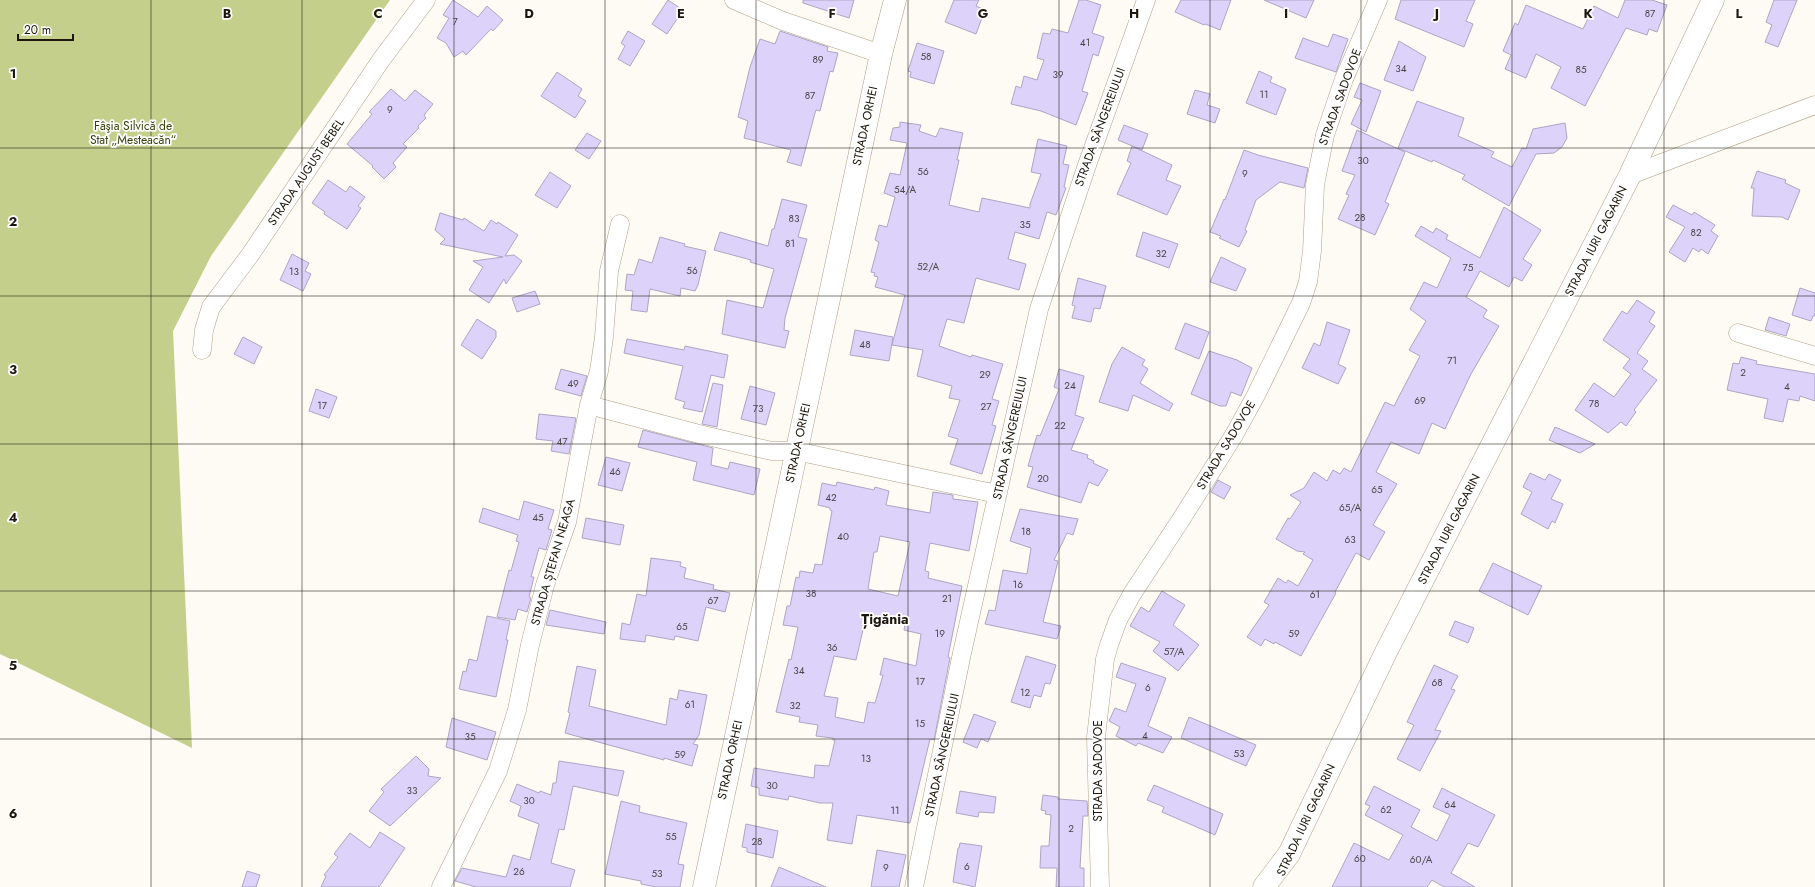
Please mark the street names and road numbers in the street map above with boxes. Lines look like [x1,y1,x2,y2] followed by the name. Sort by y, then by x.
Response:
[1314,46,1366,148] street label: STRADA SADOVOE
[1070,65,1130,189] street label: STRADA SÂNGEREIULUI
[848,85,882,167] street label: STRADA ORHEI
[263,114,349,229] street label: STRADA AUGUST BEBEL
[1560,182,1632,300] street label: STRADA IURI GAGARIN
[988,375,1032,501] street label: STRADA SÂNGEREIULUI
[1192,397,1260,493] street label: STRADA SADOVOE
[781,402,815,484] street label: STRADA ORHEI
[1413,470,1485,588] street label: STRADA IURI GAGARIN
[526,496,580,628] street label: STRADA ȘTEFAN NEAGA
[920,692,964,818] street label: STRADA SÂNGEREIULUI
[713,719,747,801] street label: STRADA ORHEI
[1089,720,1107,822] street label: STRADA SADOVOE
[1272,761,1340,879] street label: STRADA IURI GAGARIN

